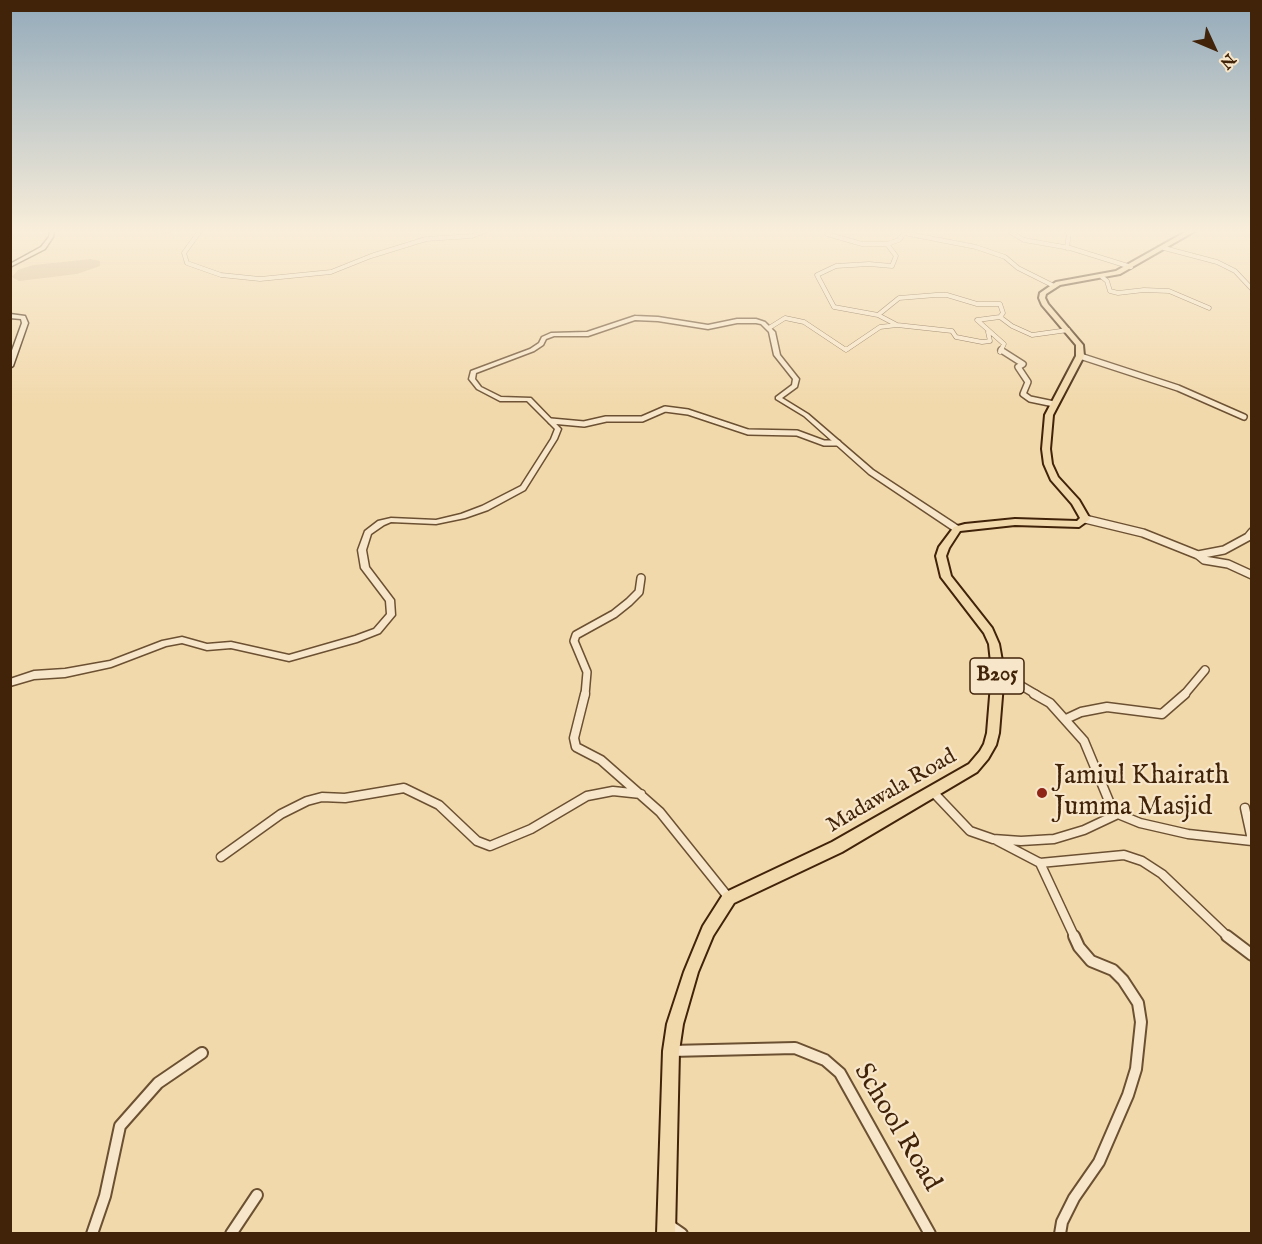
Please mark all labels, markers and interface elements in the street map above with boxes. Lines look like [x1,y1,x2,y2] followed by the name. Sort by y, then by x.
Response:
[1184,18,1244,78] north arrow
[1215,49,1239,72] text: N
[970,658,1024,694] road number: B205
[823,744,961,840] street label: Madawala Road
[1054,761,1229,824] place label: Jamiul Khairath Jumma Masjid
[1035,786,1049,800] marker: Jamiul Khairath Jumma Masjid
[845,1058,947,1198] street label: School Road

